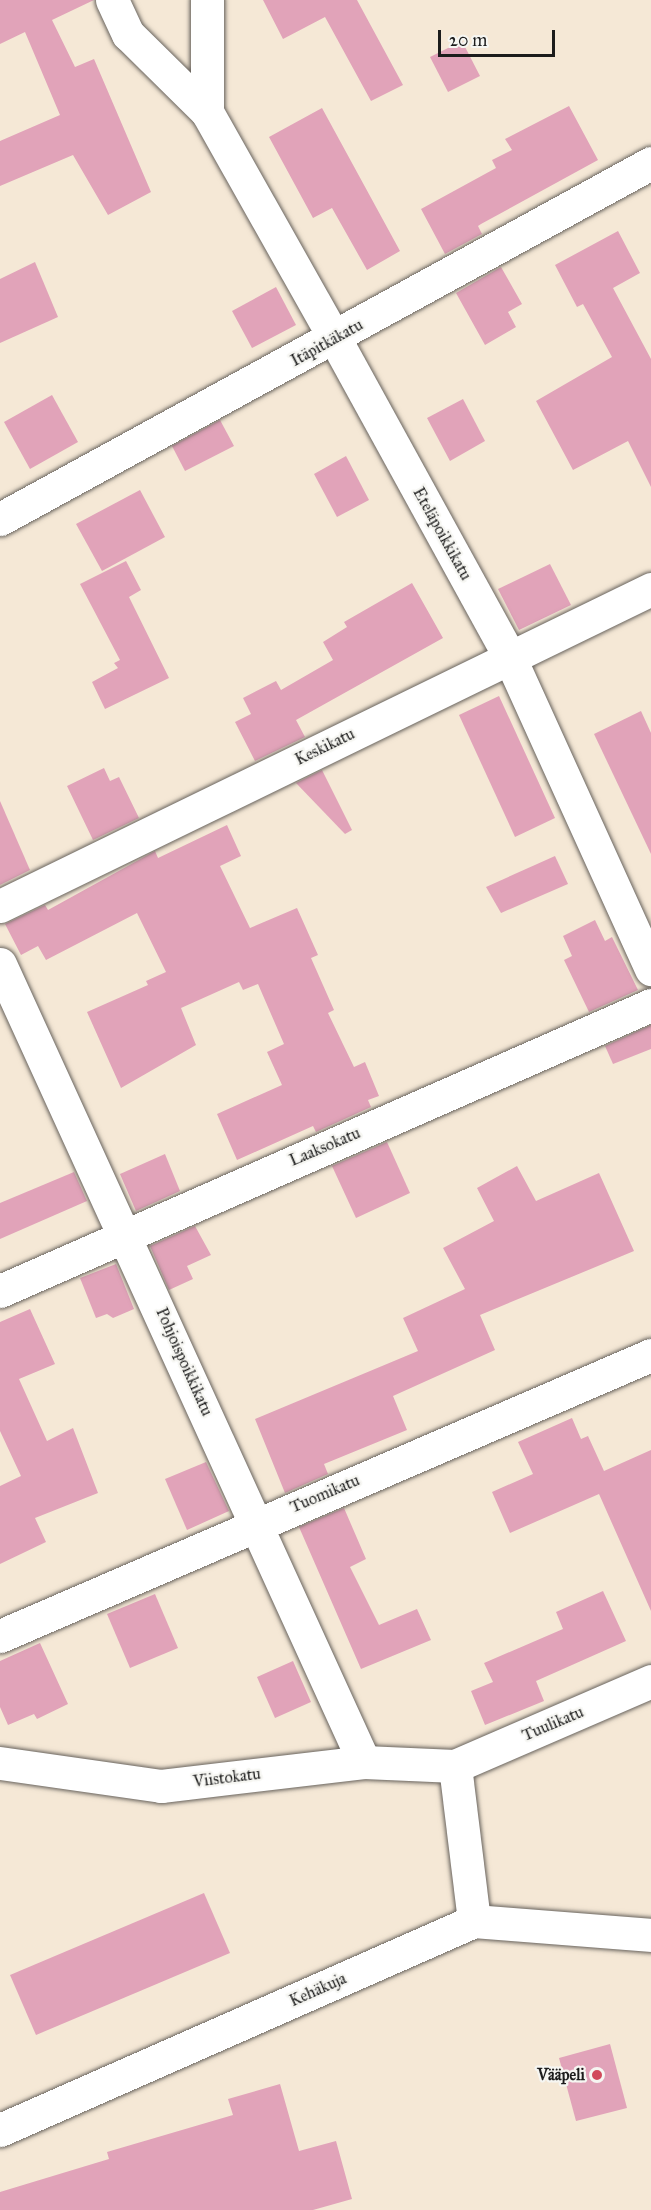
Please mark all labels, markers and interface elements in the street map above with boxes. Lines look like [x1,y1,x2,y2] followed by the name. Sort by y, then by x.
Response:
[441,18,558,56] scale bar
[449,29,487,51] text: 20 m
[288,315,366,371] street label: Itäpitkäkatu
[409,484,475,584] street label: Eteläpoikkikatu
[292,724,358,770] street label: Keskikatu
[287,1123,363,1171] street label: Laaksokatu
[152,1305,216,1419] street label: Pohjoispoikkikatu
[287,1471,363,1517] street label: Tuomikatu
[519,1702,587,1746] street label: Tuulikatu
[192,1764,262,1792] street label: Viistokatu
[287,1969,349,2011] street label: Kehäkuja
[537,2065,585,2085] place label: Vääpeli
[590,2068,604,2082] marker: Vääpeli

